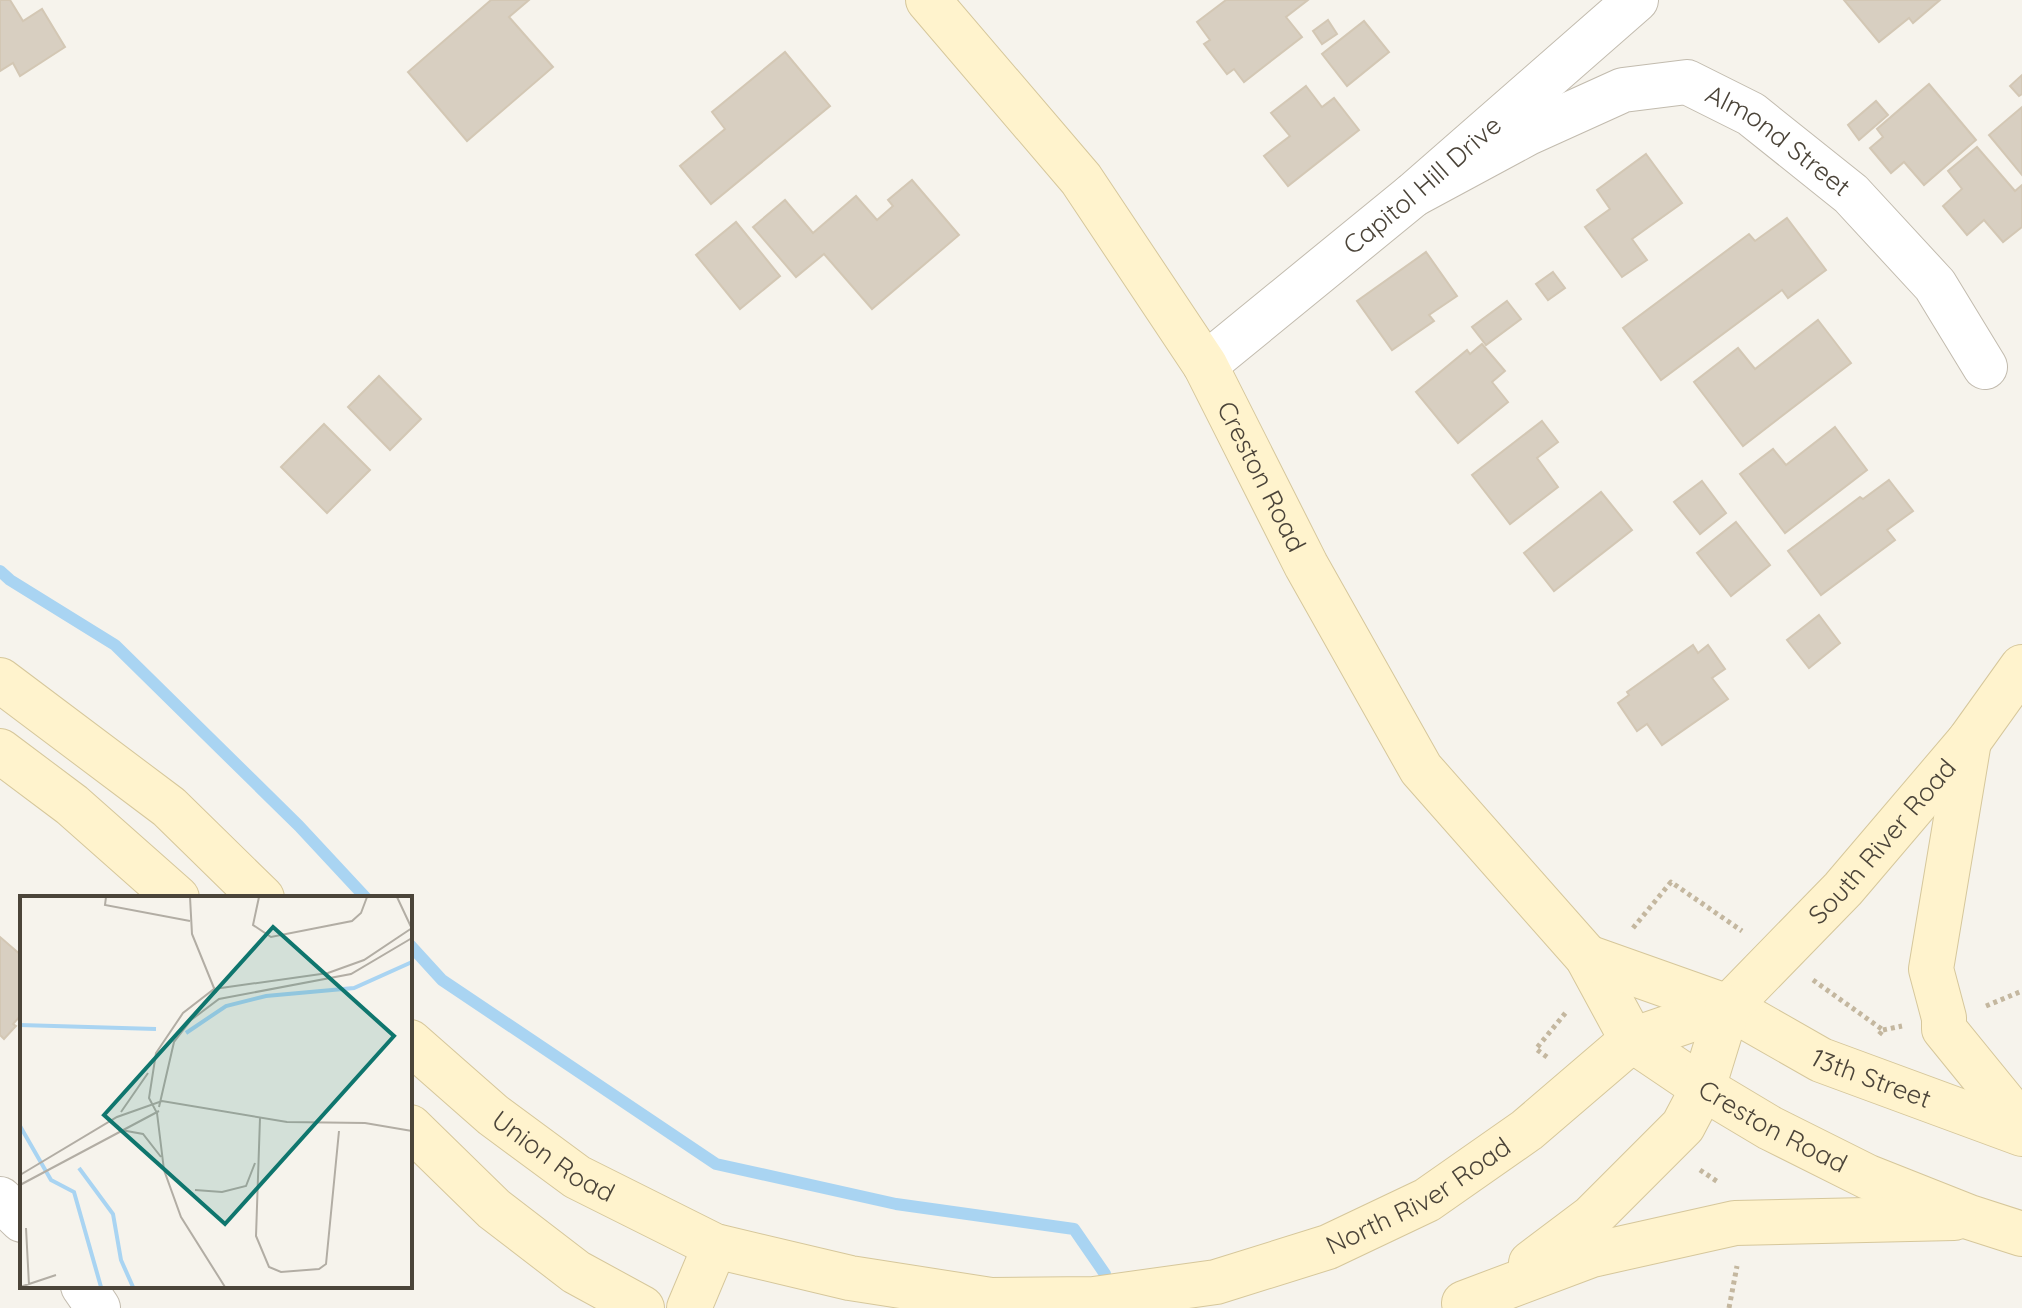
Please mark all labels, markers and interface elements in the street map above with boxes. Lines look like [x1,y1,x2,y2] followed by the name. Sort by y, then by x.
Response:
[1700,77,1857,203] street label: Almond Street
[1336,108,1508,261] street label: Capitol Hill Drive
[1210,396,1314,557] street label: Creston Road
[1801,752,1963,931] street label: South River Road
[20,896,412,1288] inset map
[1805,1041,1936,1115] street label: 13th Street
[1693,1072,1853,1180] street label: Creston Road
[486,1103,620,1209] street label: Union Road
[1320,1130,1517,1262] street label: North River Road

